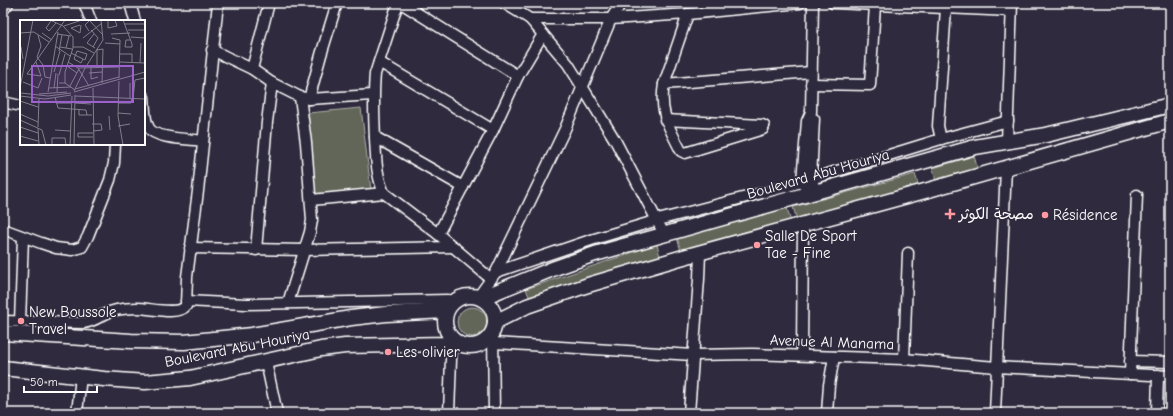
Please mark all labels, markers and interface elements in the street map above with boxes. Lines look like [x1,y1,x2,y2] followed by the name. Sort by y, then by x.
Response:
[20,20,145,145] inset map
[745,145,891,203] street label: Boulevard Abu Houriya
[957,205,1034,223] place label: مصحة الكوثر
[1053,206,1118,224] place label: Résidence
[944,208,956,220] marker: مصحة الكوثر
[1040,210,1050,220] marker: Résidence
[765,227,857,262] place label: Salle De Sport Tae - Fine
[752,240,762,250] marker: Salle De Sport Tae - Fine
[29,303,117,338] place label: New Boussole Travel
[16,316,26,326] marker: New Boussole Travel
[163,325,311,371] street label: Boulevard Abu Houriya
[770,331,894,353] street label: Avenue Al Manama
[396,343,460,361] place label: Les olivier
[383,347,393,357] marker: Les olivier
[24,368,97,394] scale bar
[30,375,58,389] text: 50 m

